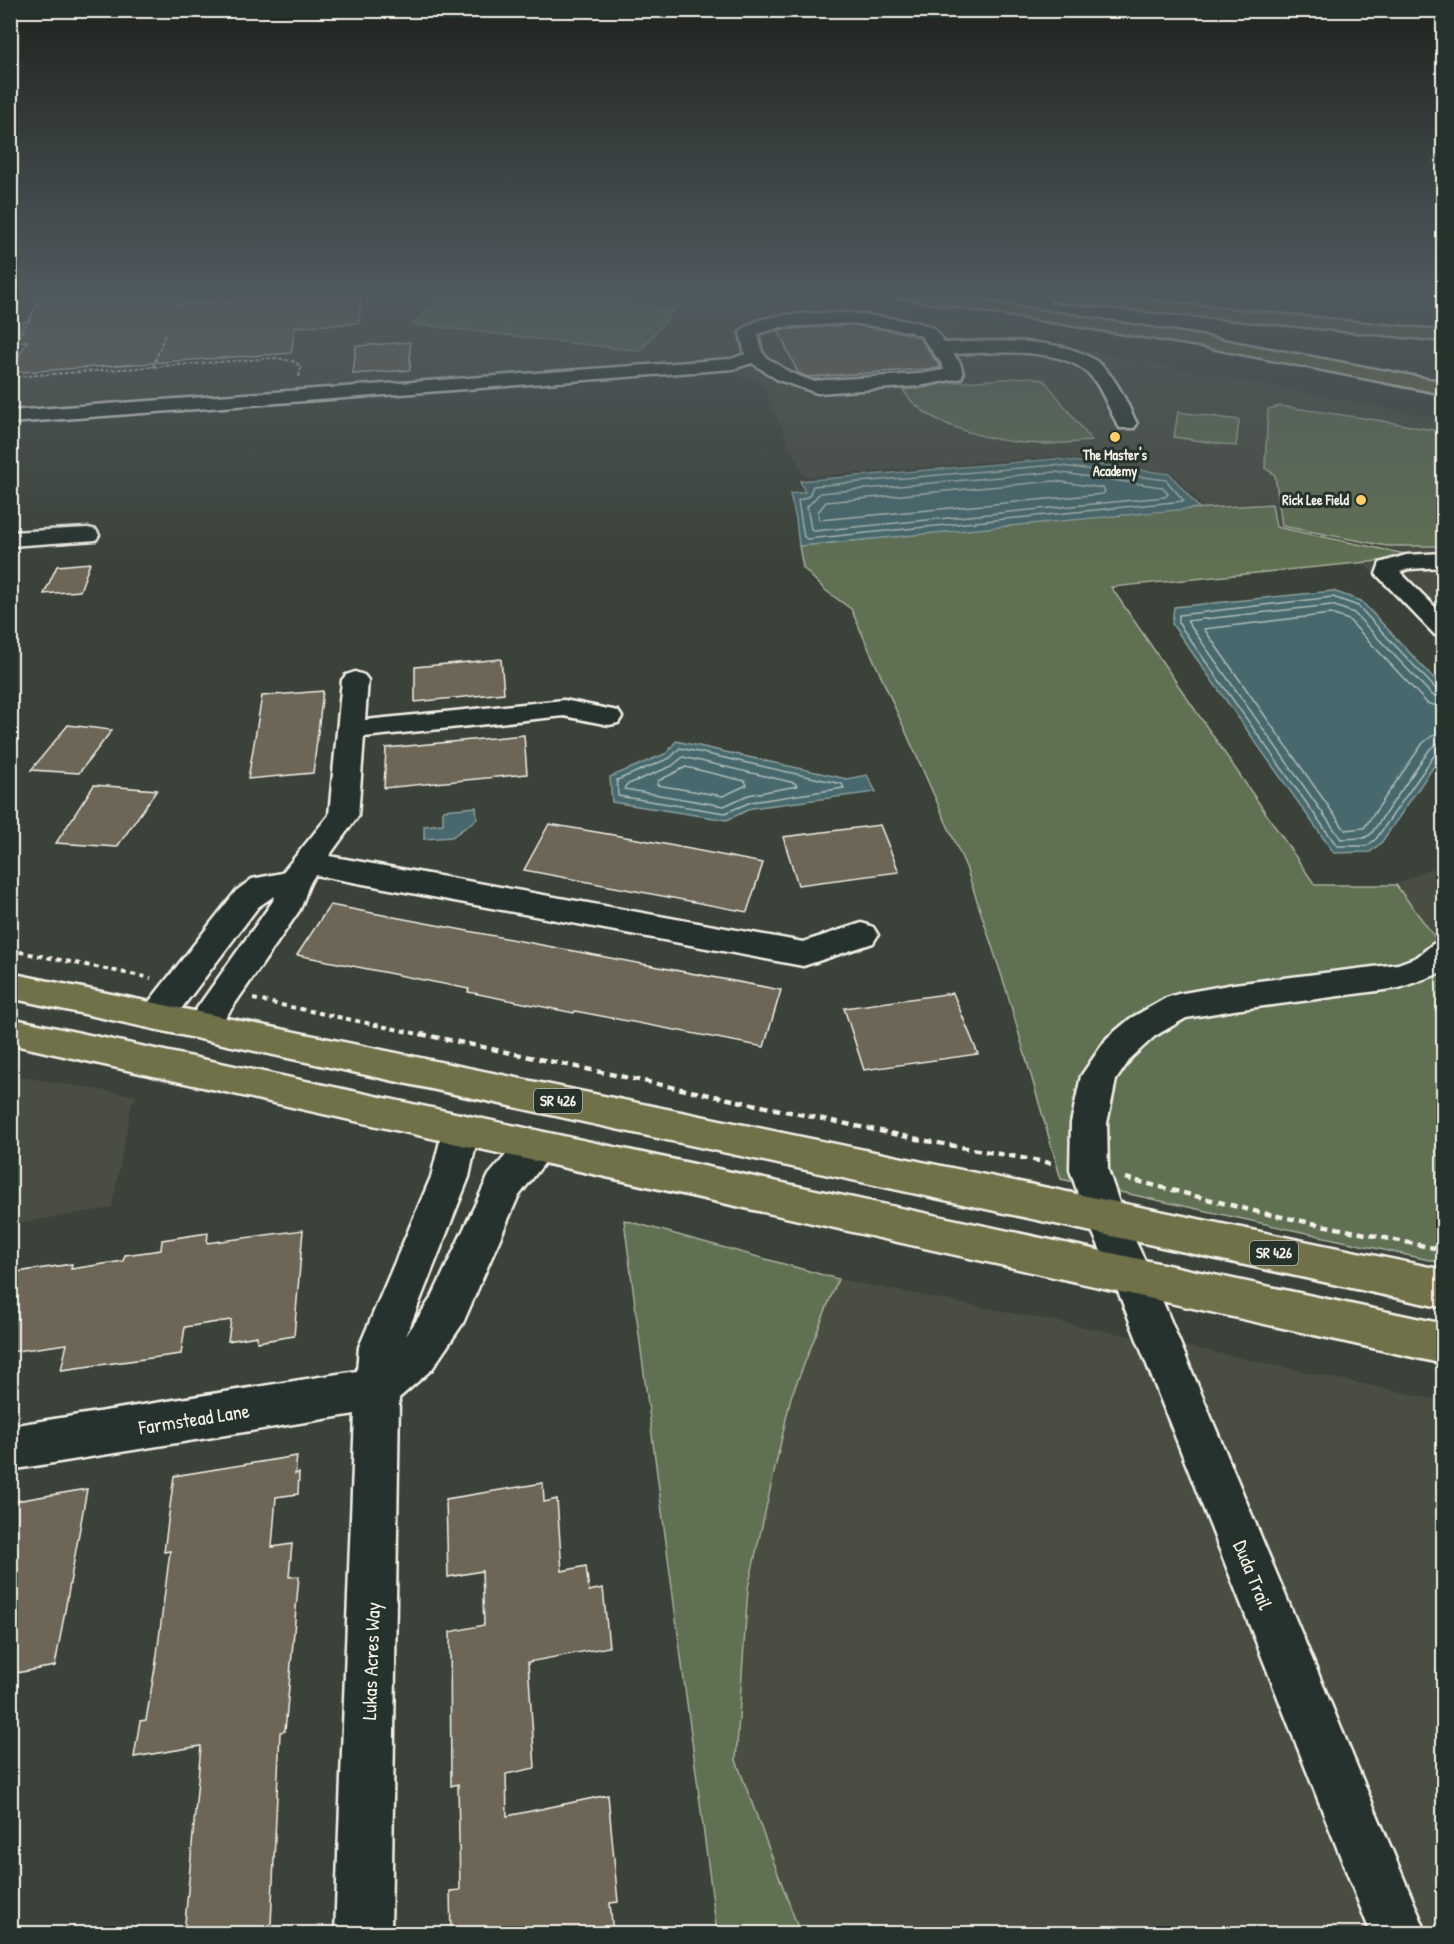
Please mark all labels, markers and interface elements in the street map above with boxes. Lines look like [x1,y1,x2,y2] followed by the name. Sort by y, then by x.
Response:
[1108,430,1122,444] marker: The Master's Academy
[1082,445,1148,482] place label: The Master's Academy
[1282,490,1350,509] place label: Rick Lee Field
[1354,493,1368,507] marker: Rick Lee Field
[534,1089,582,1113] road number: SR 426
[1250,1241,1298,1265] road number: SR 426
[136,1396,251,1441] street label: Farmstead Lane
[1227,1536,1280,1614] street label: Duda Trail
[355,1602,386,1720] street label: Lukas Acres Way

